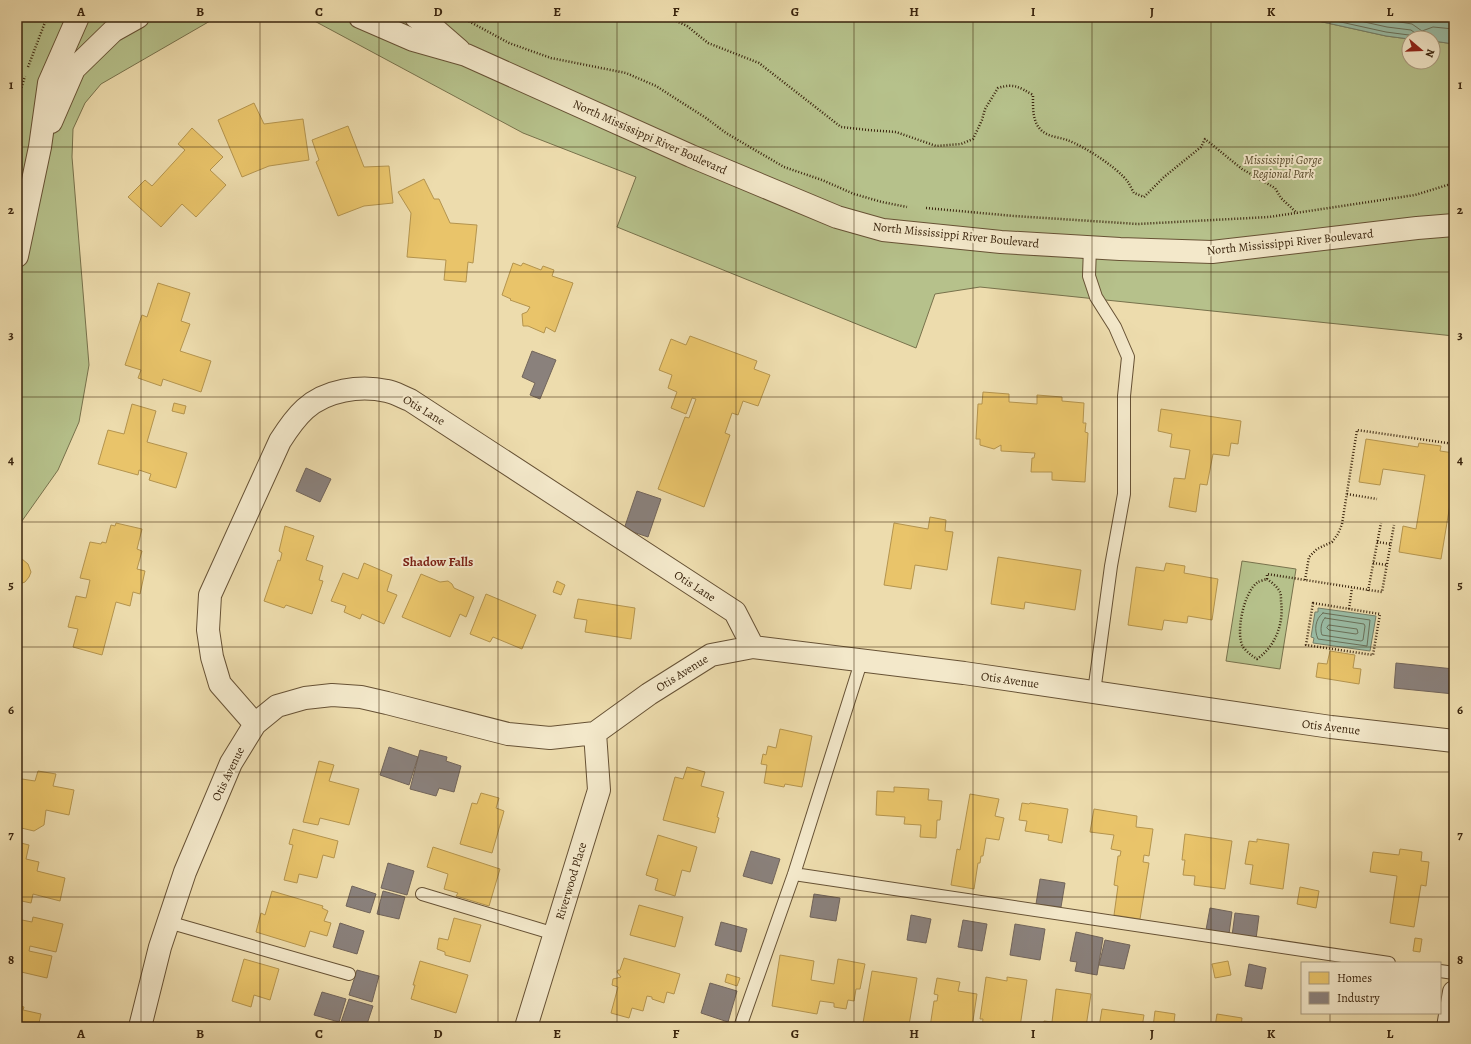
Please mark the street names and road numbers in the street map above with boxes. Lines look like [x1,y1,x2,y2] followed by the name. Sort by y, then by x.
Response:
[570,96,730,179] street label: North Mississippi River Boulevard
[872,218,1041,252] street label: North Mississippi River Boulevard
[1206,225,1375,259] street label: North Mississippi River Boulevard
[400,391,448,429] street label: Otis Lane
[671,567,719,605] street label: Otis Lane
[653,651,711,695] street label: Otis Avenue
[980,668,1040,692] street label: Otis Avenue
[1301,715,1361,739] street label: Otis Avenue
[208,744,248,804] street label: Otis Avenue
[552,840,590,922] street label: Riverwood Place

